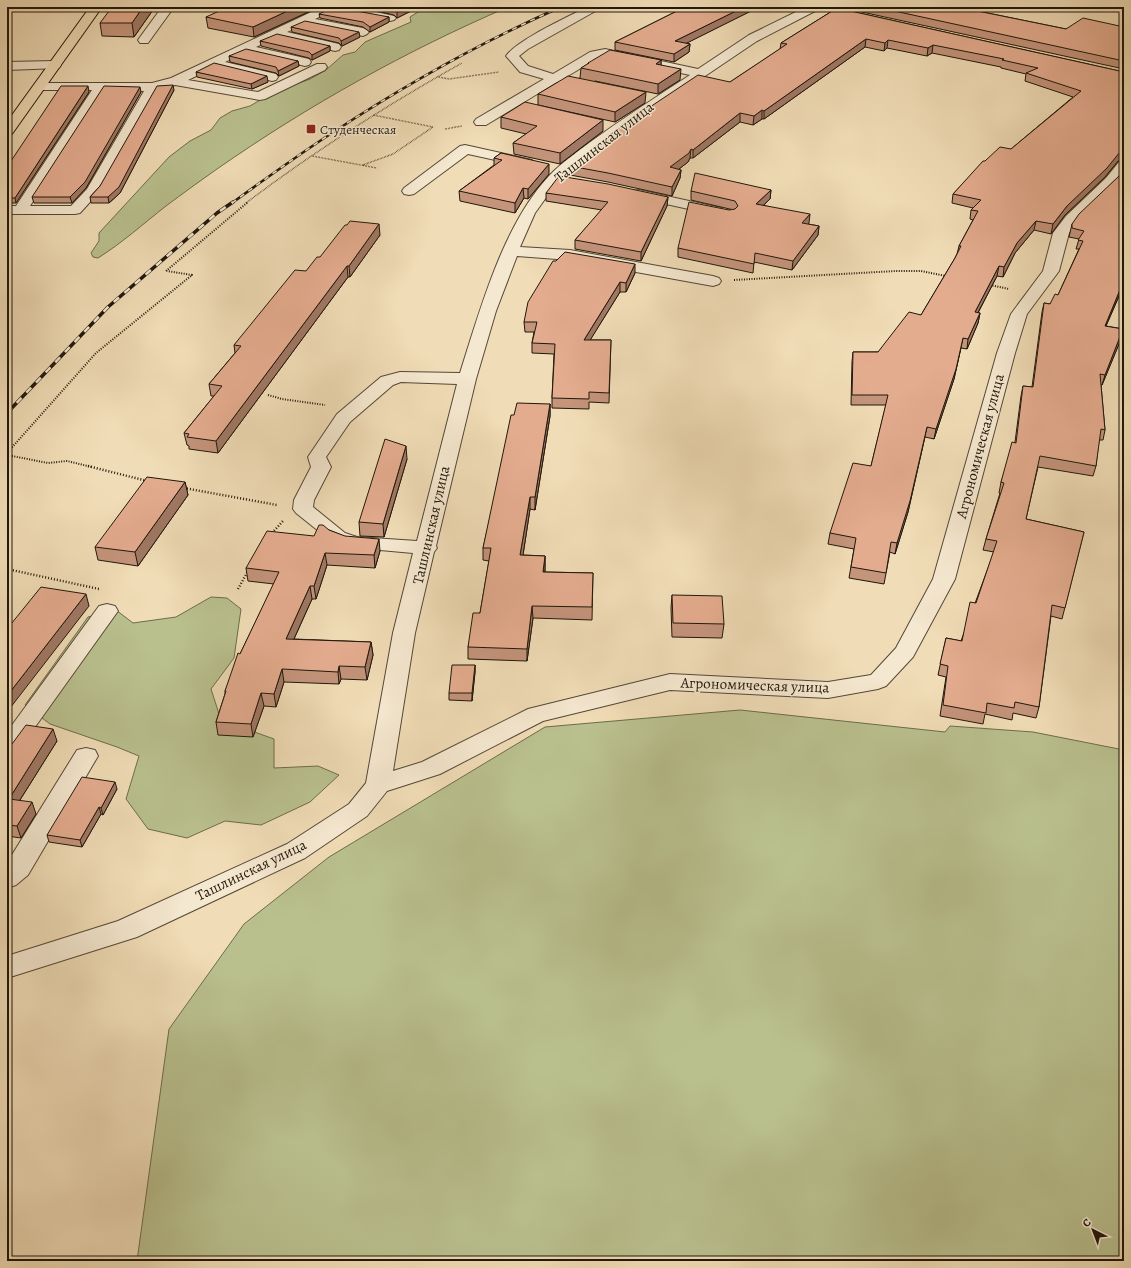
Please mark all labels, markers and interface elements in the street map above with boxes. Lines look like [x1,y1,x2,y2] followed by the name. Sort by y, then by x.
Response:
[550,97,658,187] street label: Ташлинская улица
[320,121,396,138] place label: Студенческая
[305,123,317,135] marker: Студенческая
[951,371,1009,521] street label: Агрономическая улица
[408,464,454,586] street label: Ташлинская улица
[679,672,830,698] street label: Агрономическая улица
[192,834,310,906] street label: Ташлинская улица
[1073,1210,1113,1250] north arrow
[1079,1215,1094,1231] text: С

